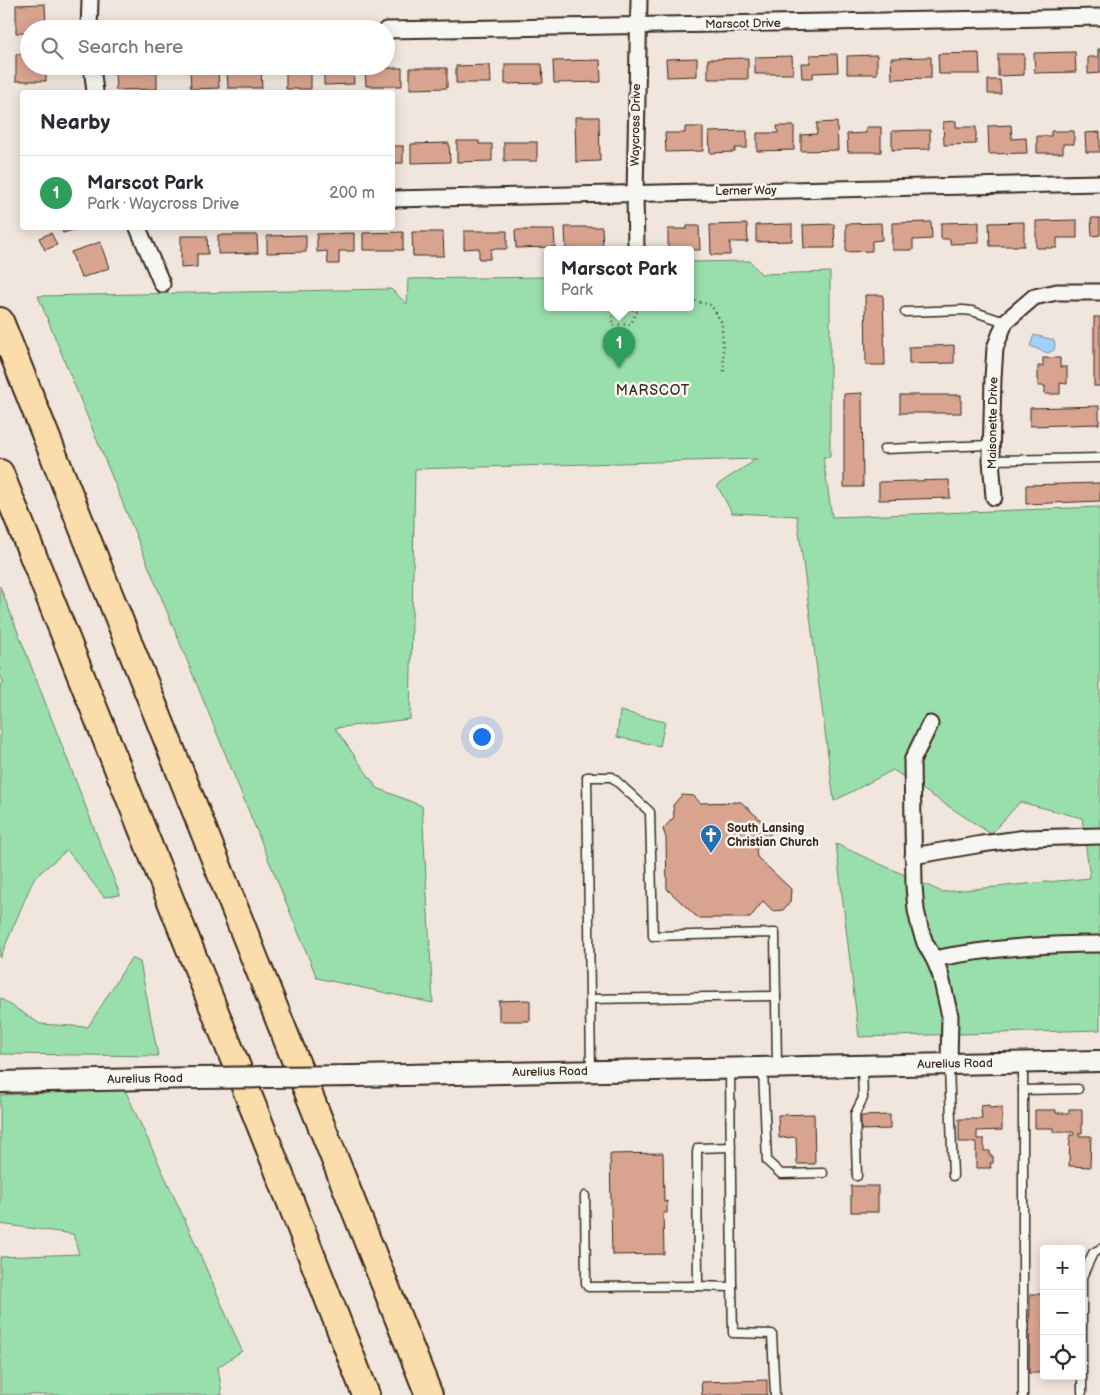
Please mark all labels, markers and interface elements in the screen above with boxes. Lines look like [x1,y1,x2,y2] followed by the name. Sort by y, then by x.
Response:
[705,16,781,32] street label: Marscot Drive
[20,20,395,75] search box
[38,34,66,62] icon: search
[78,36,183,59] text: Search here
[628,83,644,167] street label: Waycross Drive
[40,110,110,135] text: Nearby
[87,172,203,195] text: Marscot Park
[715,183,777,199] street label: Lerner Way
[53,184,59,203] text: 1
[329,184,375,203] text: 200 m
[87,195,239,214] text: Park · Waycross Drive
[544,246,694,311] popup
[561,258,677,281] text: Marscot Park
[561,281,593,300] text: Park
[603,327,635,368] pin: 1
[985,377,1001,469] street label: Maisonette Drive
[616,382,690,399] district label: MARSCOT
[469,724,495,750] your location
[727,821,819,850] place label: South Lansing Christian Church
[699,823,723,854] church icon: South Lansing Christian Church
[917,1056,993,1072] street label: Aurelius Road
[512,1064,588,1080] street label: Aurelius Road
[107,1071,183,1087] street label: Aurelius Road
[1040,1245,1085,1380] map controls
[1040,1245,1085,1290] button: +
[1040,1290,1085,1335] button: −
[1040,1335,1085,1380] button: locate

